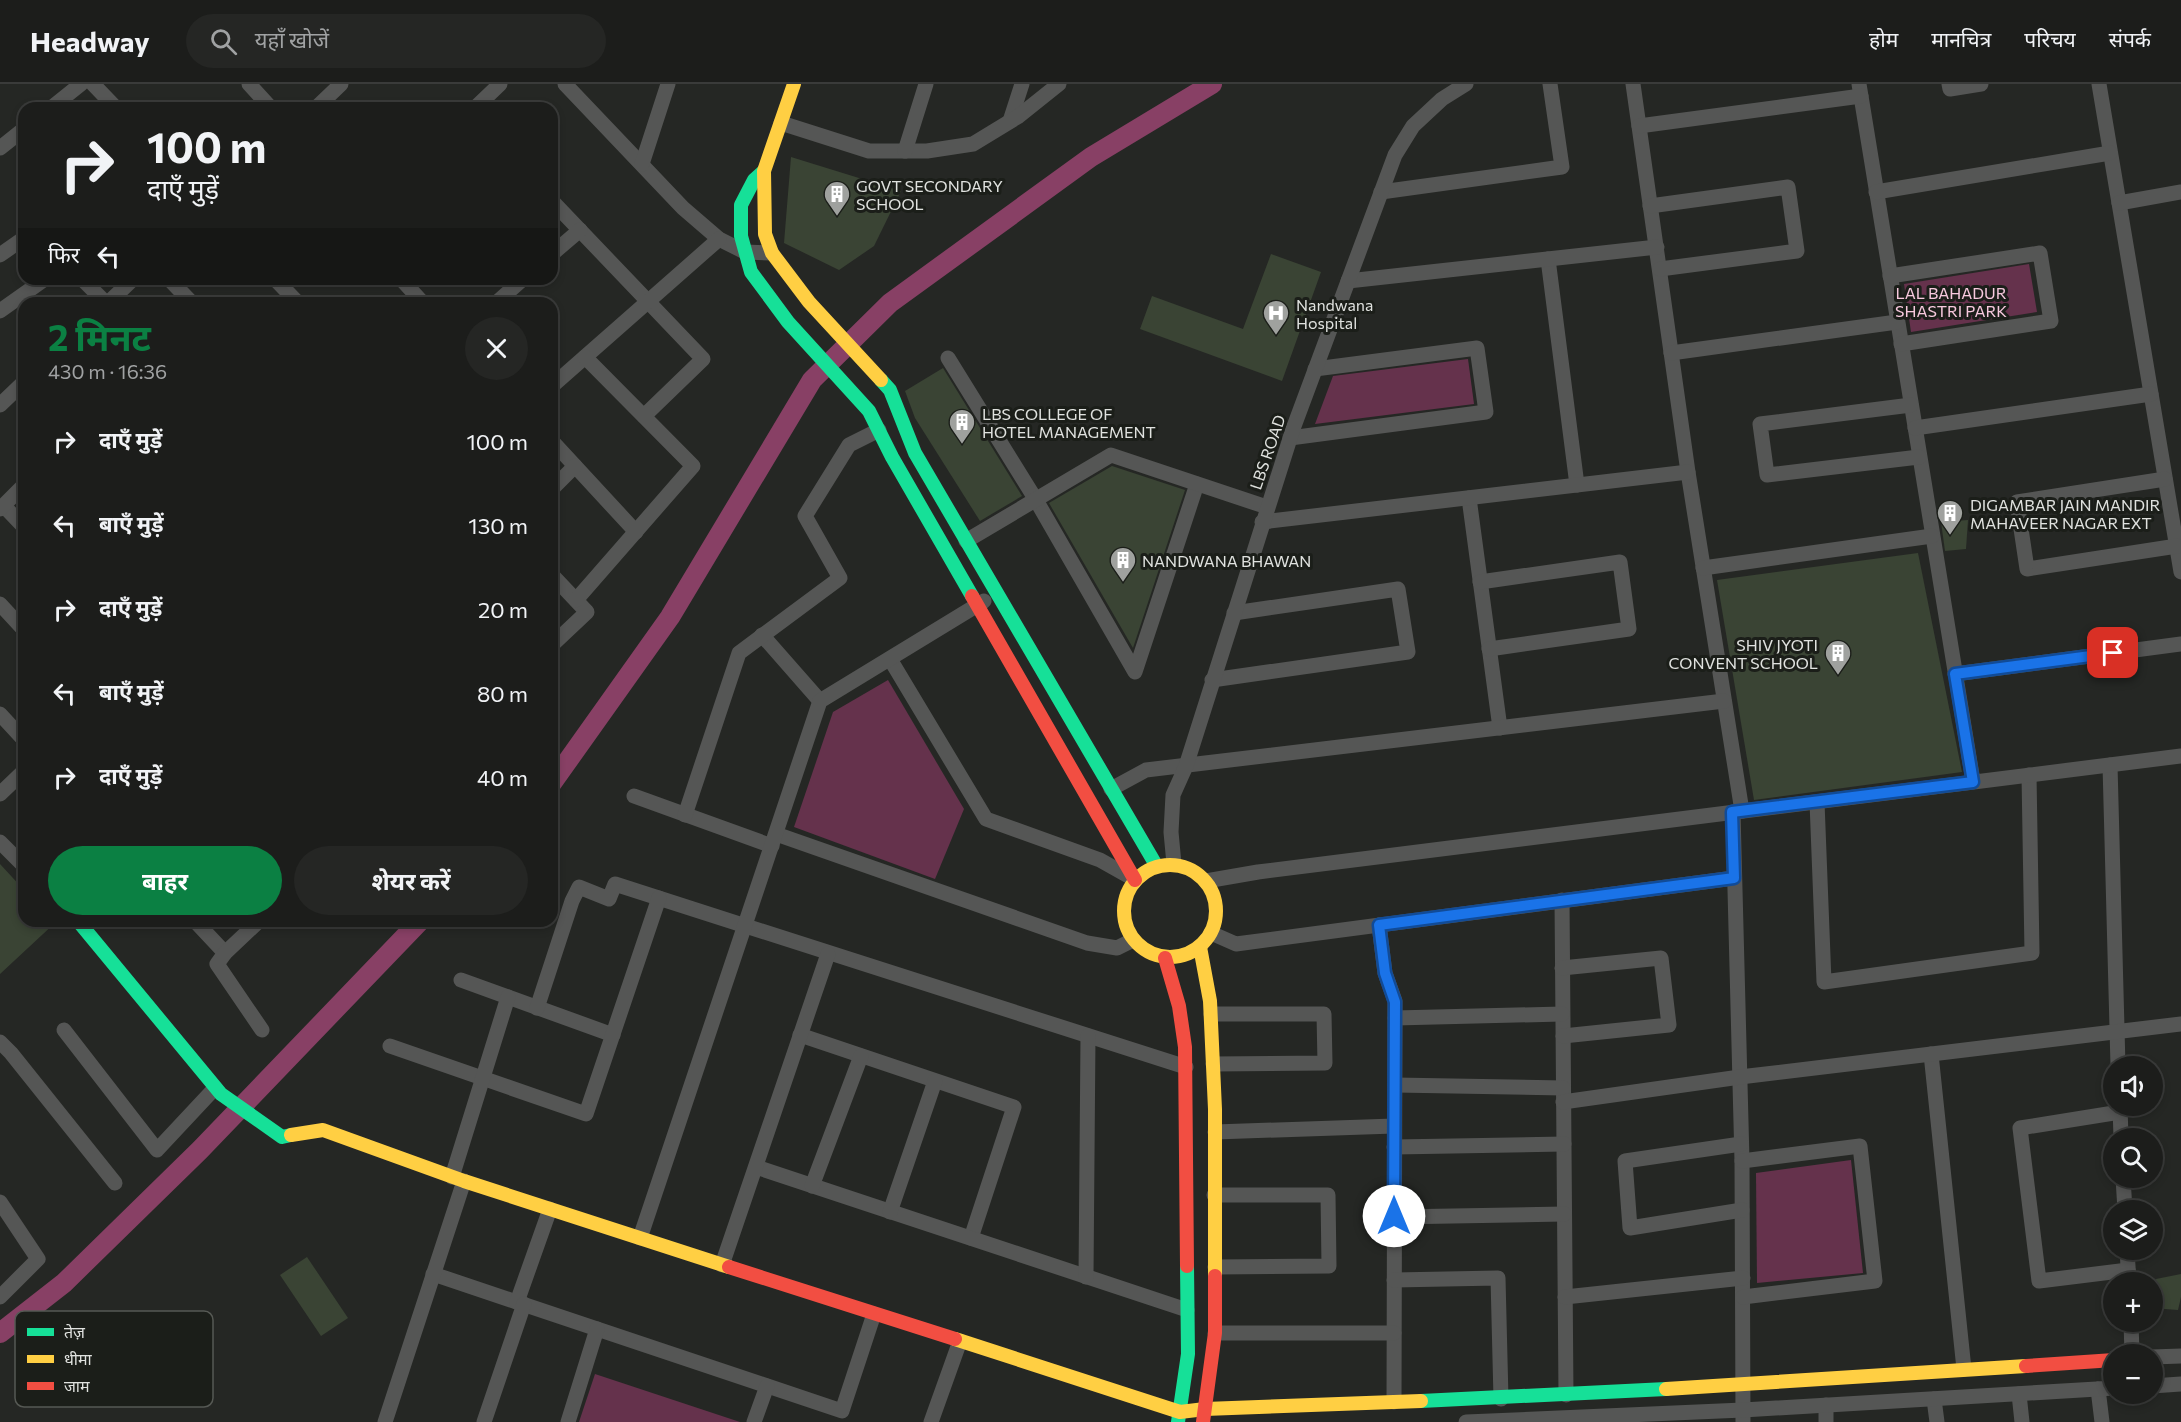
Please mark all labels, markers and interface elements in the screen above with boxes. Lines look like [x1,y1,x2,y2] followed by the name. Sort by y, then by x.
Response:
[186,14,606,68] search box
[30,24,150,58] text: Headway
[207,25,240,58] icon: search
[255,26,329,53] text: यहाँ खोजें
[1869,26,1898,51] text: होम
[1931,26,1991,51] text: मानचित्र
[2024,26,2076,51] text: परिचय
[2109,26,2151,51] text: संपर्क
[147,120,267,172] text: 100 m
[48,126,126,204] icon: right
[147,172,219,205] text: दाएँ मुड़ें
[856,176,1003,213] place label: GOVT SECONDARY SCHOOL
[822,179,852,217] building icon: GOVT SECONDARY SCHOOL
[92,240,125,273] icon: left
[48,241,80,268] text: फिर
[1895,283,2007,320] park label: LAL BAHADUR SHASTRI PARK
[1296,295,1373,332] place label: Nandwana Hospital
[1261,298,1291,336] hospital icon: Nandwana Hospital
[48,314,151,358] text: 2 मिनट
[465,317,528,380] button: close
[48,359,167,383] text: 430 m · 16:36
[982,404,1156,441] place label: LBS COLLEGE OF HOTEL MANAGEMENT
[947,407,977,445] building icon: LBS COLLEGE OF HOTEL MANAGEMENT
[1245,412,1289,492] street label: LBS ROAD
[48,425,81,458] icon: right
[99,426,162,453] text: दाएँ मुड़ें
[466,428,528,455] text: 100 m
[1970,495,2160,532] place label: DIGAMBAR JAIN MANDIR MAHAVEER NAGAR EXT
[1935,498,1965,536] building icon: DIGAMBAR JAIN MANDIR MAHAVEER NAGAR EXT
[48,509,81,542] icon: left
[99,510,164,537] text: बाएँ मुड़ें
[468,512,528,539] text: 130 m
[1108,545,1138,583] building icon: NANDWANA BHAWAN
[1142,551,1311,570] place label: NANDWANA BHAWAN
[48,593,81,626] icon: right
[99,594,162,621] text: दाएँ मुड़ें
[478,596,528,623] text: 20 m
[2087,627,2138,678] pin
[1668,635,1818,672] place label: SHIV JYOTI CONVENT SCHOOL
[2096,636,2129,669] icon: arrive
[1823,638,1853,676] building icon: SHIV JYOTI CONVENT SCHOOL
[48,677,81,710] icon: left
[99,678,164,705] text: बाएँ मुड़ें
[477,680,528,707] text: 80 m
[48,761,81,794] icon: right
[99,762,162,789] text: दाएँ मुड़ें
[477,764,528,791] text: 40 m
[48,846,282,915] button: बाहर
[294,846,528,915] button: शेयर करें
[2103,1056,2163,1404] map controls
[2103,1056,2163,1116] button: sound
[2103,1128,2163,1188] button: search
[1362,1184,1426,1248] position arrow
[2103,1200,2163,1260] button: layers
[2103,1272,2163,1332] button: +
[15,1311,213,1407] legend
[64,1322,86,1341] text: तेज़
[2103,1344,2163,1404] button: −
[64,1349,93,1368] text: धीमा
[64,1376,90,1395] text: जाम

